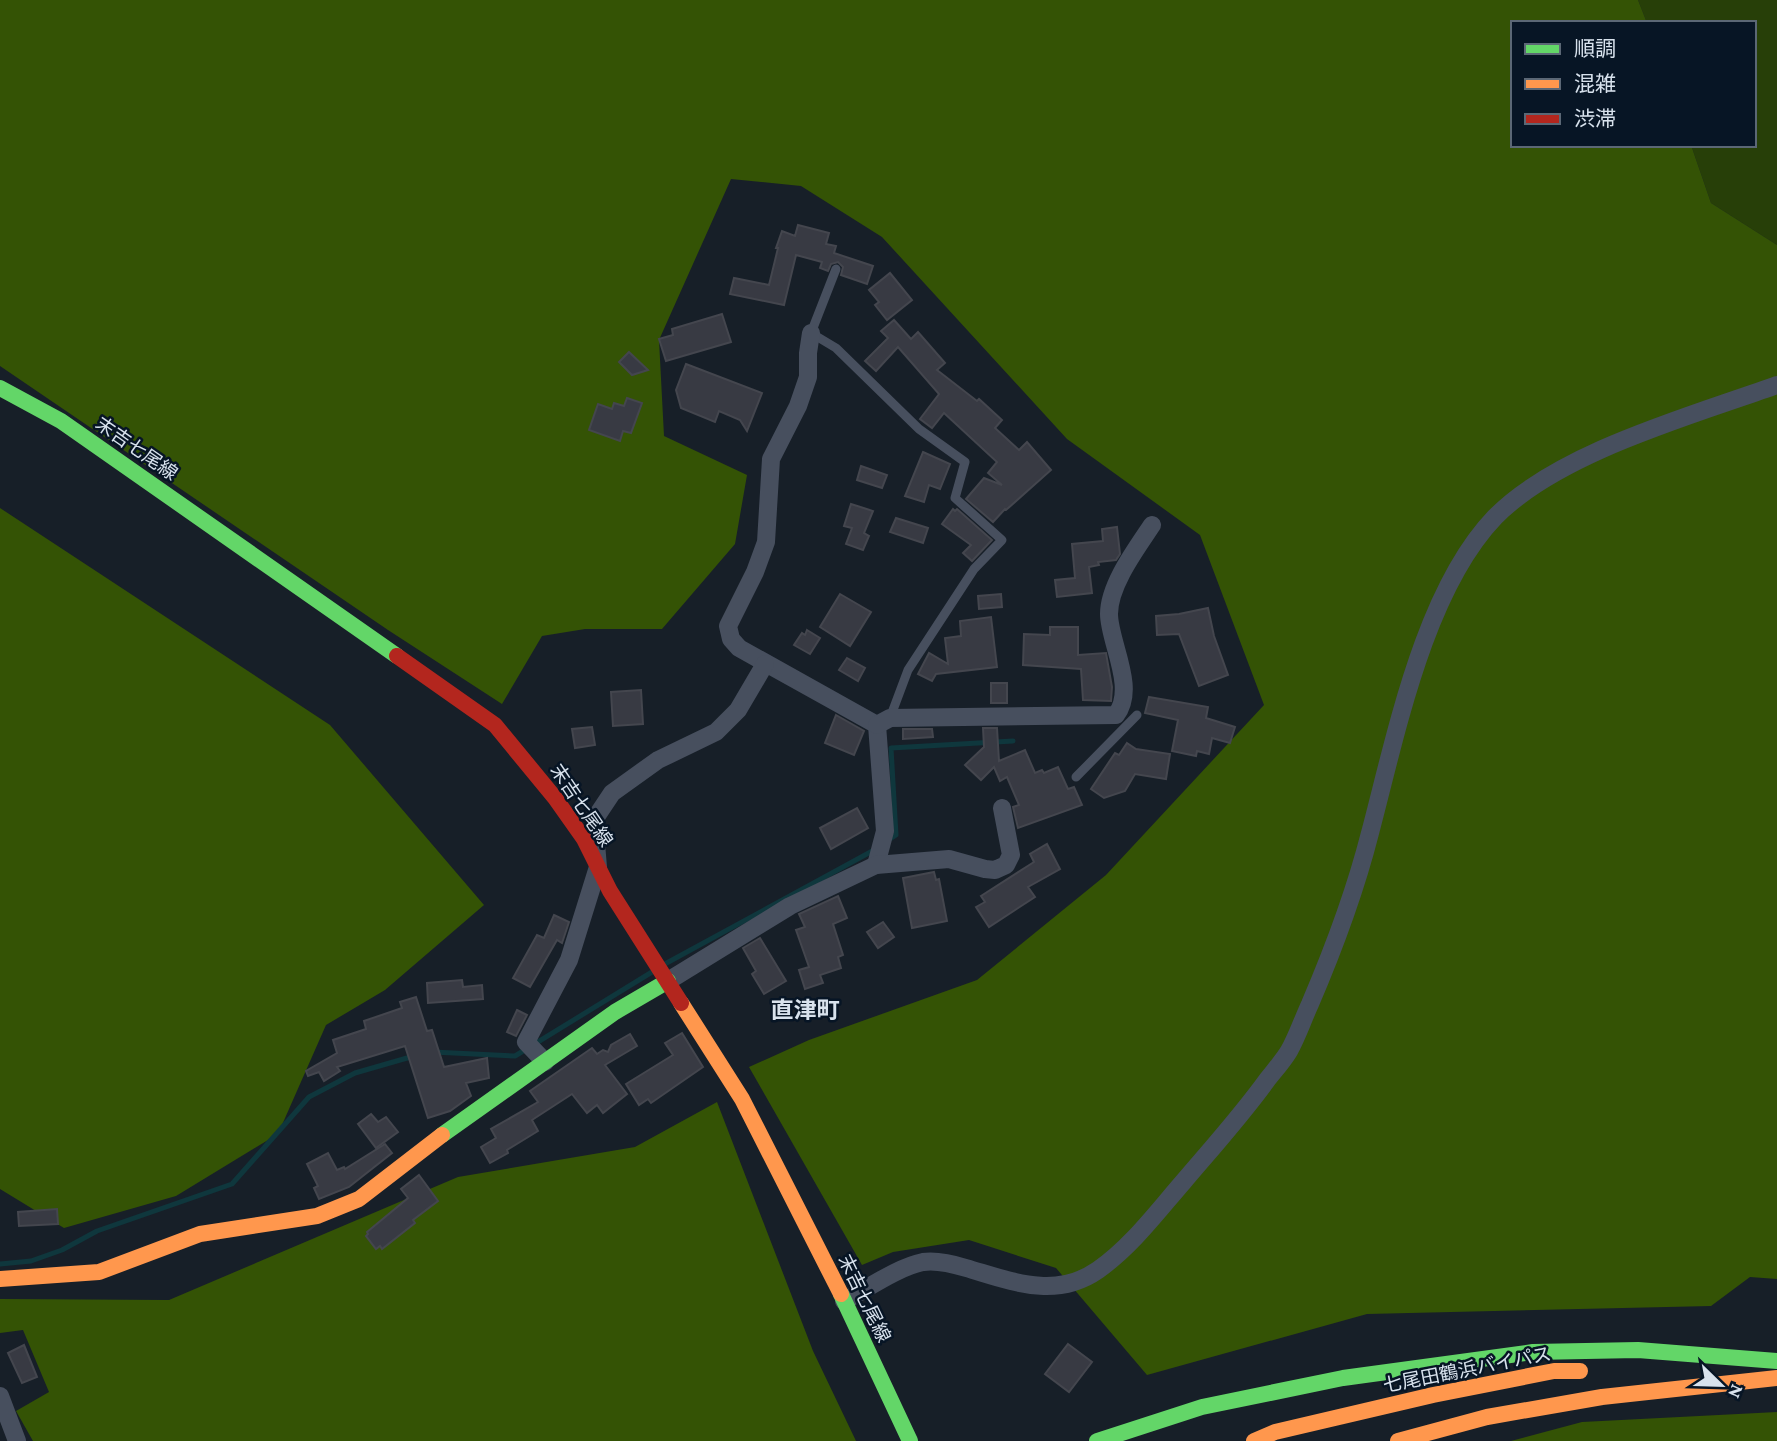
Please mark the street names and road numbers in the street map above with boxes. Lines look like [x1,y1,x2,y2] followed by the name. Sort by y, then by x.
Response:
[92,413,182,484] street label: 末吉七尾線
[546,760,617,851] street label: 末吉七尾線
[834,1251,895,1346] street label: 末吉七尾線
[1381,1343,1553,1396] street label: 七尾田鶴浜バイパス

